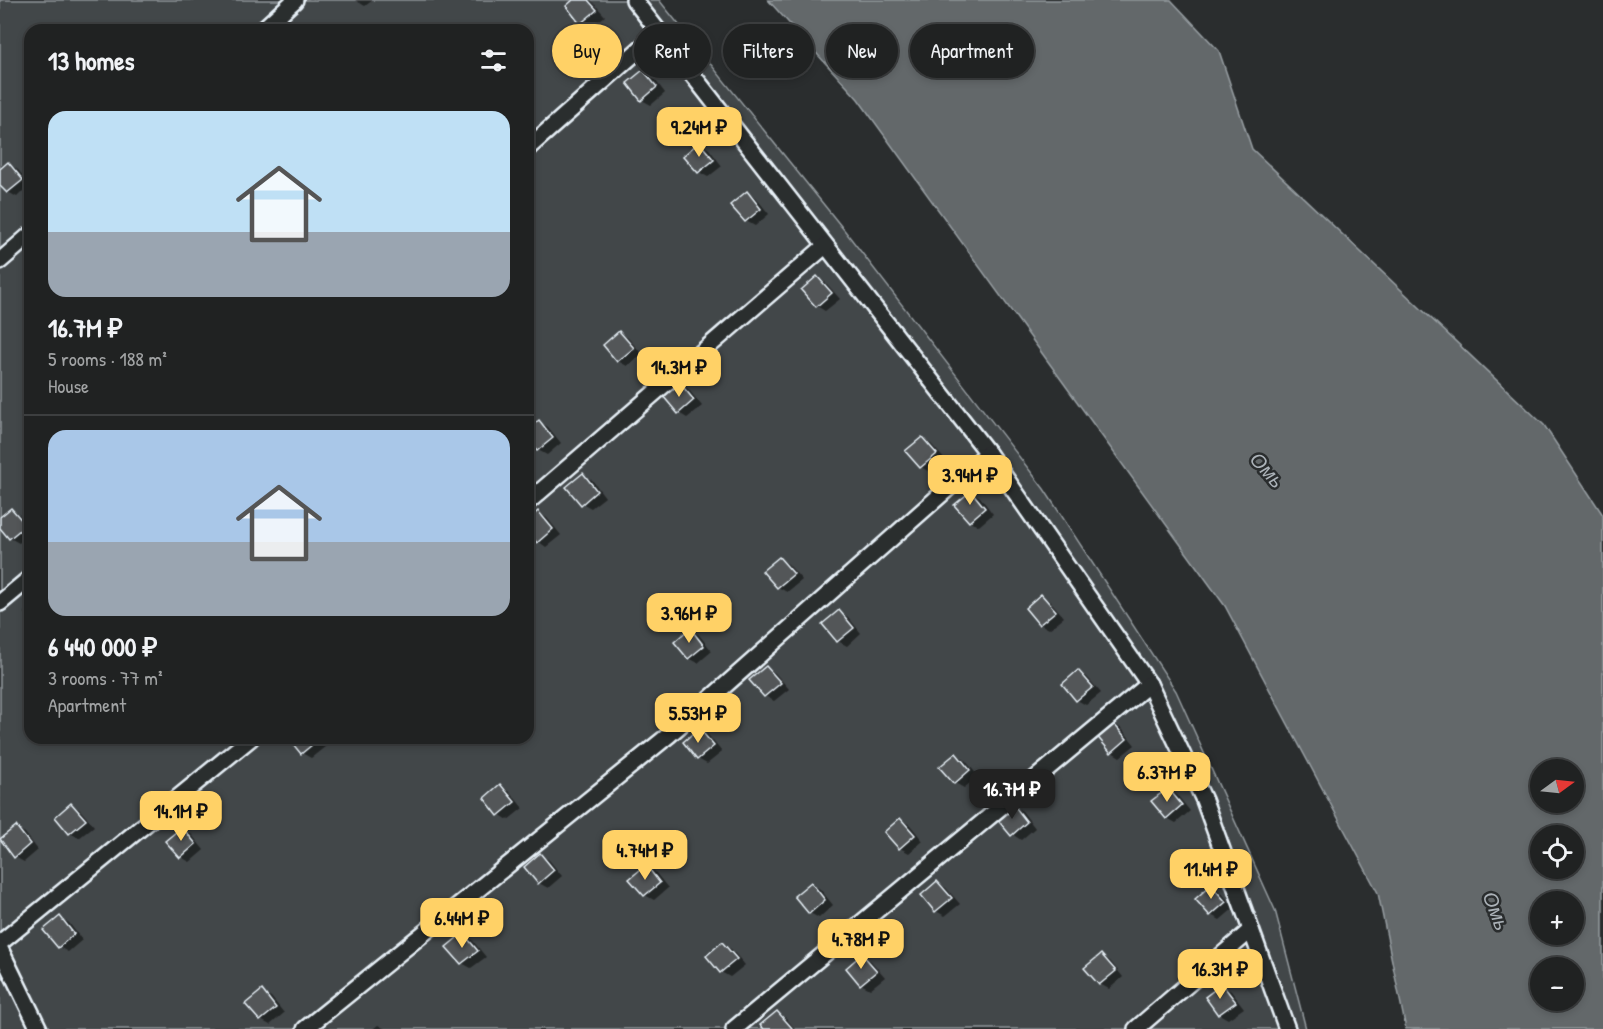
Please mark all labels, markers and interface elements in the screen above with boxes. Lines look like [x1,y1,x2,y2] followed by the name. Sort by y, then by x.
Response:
[552,24,622,78] chip: Buy
[634,24,711,78] chip: Rent
[723,24,814,78] chip: Filters
[826,24,898,78] chip: New
[910,24,1034,78] chip: Apartment
[48,43,135,78] text: 13 homes
[477,44,510,77] icon: filters
[644,107,754,158] pin: 9.24M ₽
[671,113,727,140] text: 9.24M ₽
[225,150,333,258] icon: home
[48,310,123,345] text: 16.7M ₽
[48,345,167,372] text: 5 rooms · 188 m²
[624,347,734,398] pin: 14.3M ₽
[651,353,707,380] text: 14.3M ₽
[48,372,89,399] text: House
[1244,446,1291,493] water label: Омь
[915,455,1025,506] pin: 3.94M ₽
[942,461,998,488] text: 3.94M ₽
[225,469,333,577] icon: home
[634,593,744,644] pin: 3.96M ₽
[661,599,717,626] text: 3.96M ₽
[48,629,158,664] text: 6 440 000 ₽
[48,664,162,691] text: 3 rooms · 77 m²
[48,691,126,718] text: Apartment
[643,693,753,744] pin: 5.53M ₽
[669,699,727,726] text: 5.53M ₽
[1112,752,1222,803] pin: 6.37M ₽
[1137,758,1197,785] text: 6.37M ₽
[1530,759,1584,813] north arrow
[1530,759,1584,1011] map controls
[957,769,1067,820] pin: 16.7M ₽
[983,775,1041,802] text: 16.7M ₽
[126,791,236,842] pin: 14.1M ₽
[154,797,208,824] text: 14.1M ₽
[1530,825,1584,879] button: locate
[590,830,700,881] pin: 4.74M ₽
[616,836,674,863] text: 4.74M ₽
[1156,849,1266,900] pin: 11.4M ₽
[1184,855,1238,882] text: 11.4M ₽
[1477,887,1516,934] water label: Омь
[1530,891,1584,945] button: +
[407,898,517,949] pin: 6.44M ₽
[434,904,490,931] text: 6.44M ₽
[806,919,916,970] pin: 4.78M ₽
[832,925,890,952] text: 4.78M ₽
[1165,949,1275,1000] pin: 16.3M ₽
[1192,955,1248,982] text: 16.3M ₽
[1530,957,1584,1011] button: −

